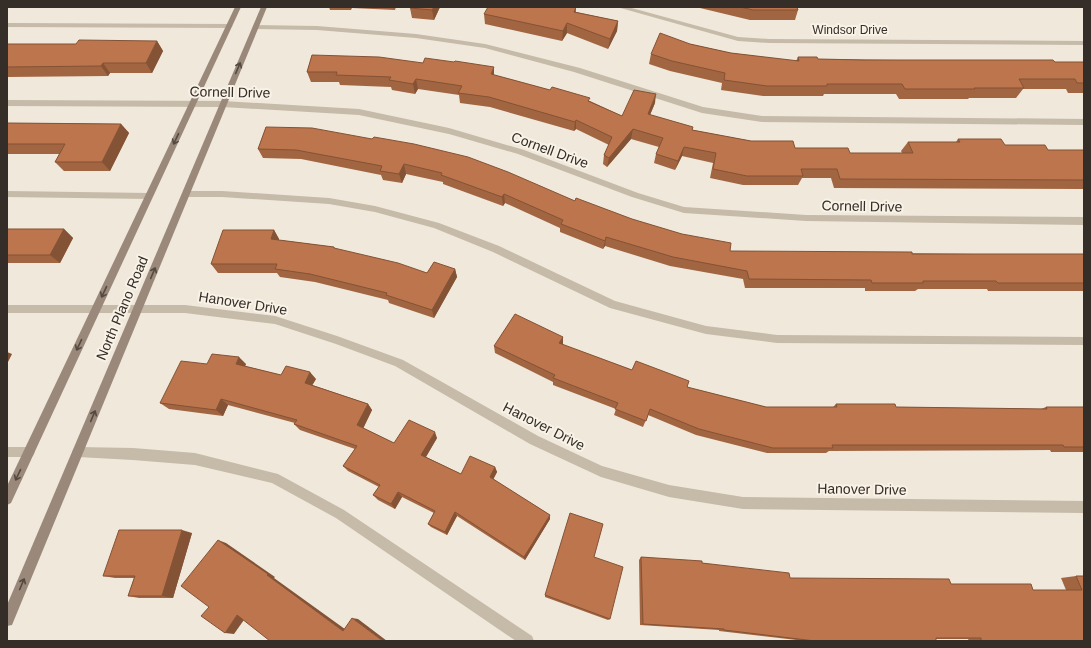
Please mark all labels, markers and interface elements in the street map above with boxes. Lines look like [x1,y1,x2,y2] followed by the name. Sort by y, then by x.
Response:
[812,23,888,37] street label: Windsor Drive
[235,62,243,74] one-way arrow
[189,83,271,101] street label: Cornell Drive
[509,129,591,171] street label: Cornell Drive
[172,133,179,145] one-way arrow
[821,197,903,215] street label: Cornell Drive
[93,254,151,362] street label: North Plano Road
[150,267,157,279] one-way arrow
[100,285,107,297] one-way arrow
[198,288,289,318] street label: Hanover Drive
[75,338,82,350] one-way arrow
[501,399,588,454] street label: Hanover Drive
[90,411,97,423] one-way arrow
[14,469,21,481] one-way arrow
[817,480,907,498] street label: Hanover Drive
[19,578,26,590] one-way arrow

